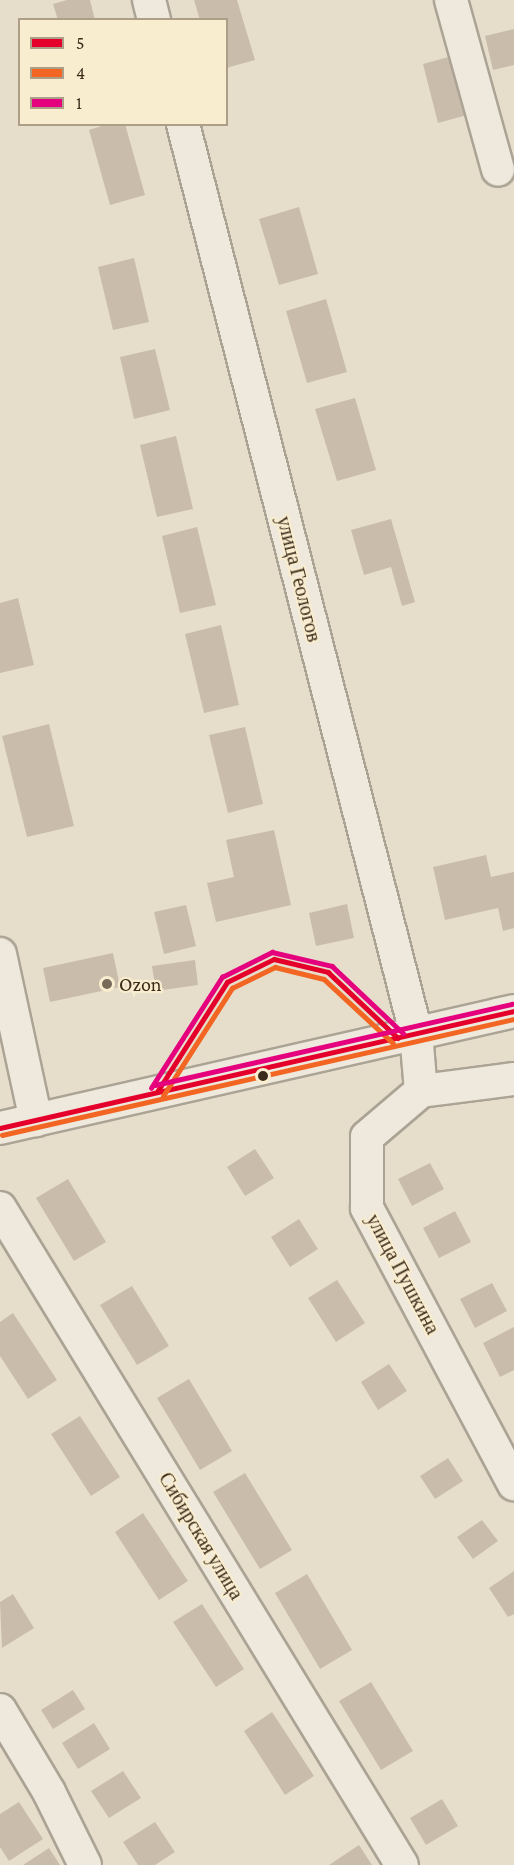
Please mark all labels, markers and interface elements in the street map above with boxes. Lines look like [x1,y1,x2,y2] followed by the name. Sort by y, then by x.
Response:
[18,18,228,126] legend
[76,33,85,53] text: 5
[76,63,85,83] text: 4
[76,93,82,113] text: 1
[272,514,326,644] street label: улица Геологов
[119,972,162,996] place label: Ozon
[100,977,114,991] marker: Ozon
[257,1070,269,1082] unlabelled marker
[361,1210,445,1338] street label: улица Пушкина
[154,1468,248,1604] street label: Сибирская улица

